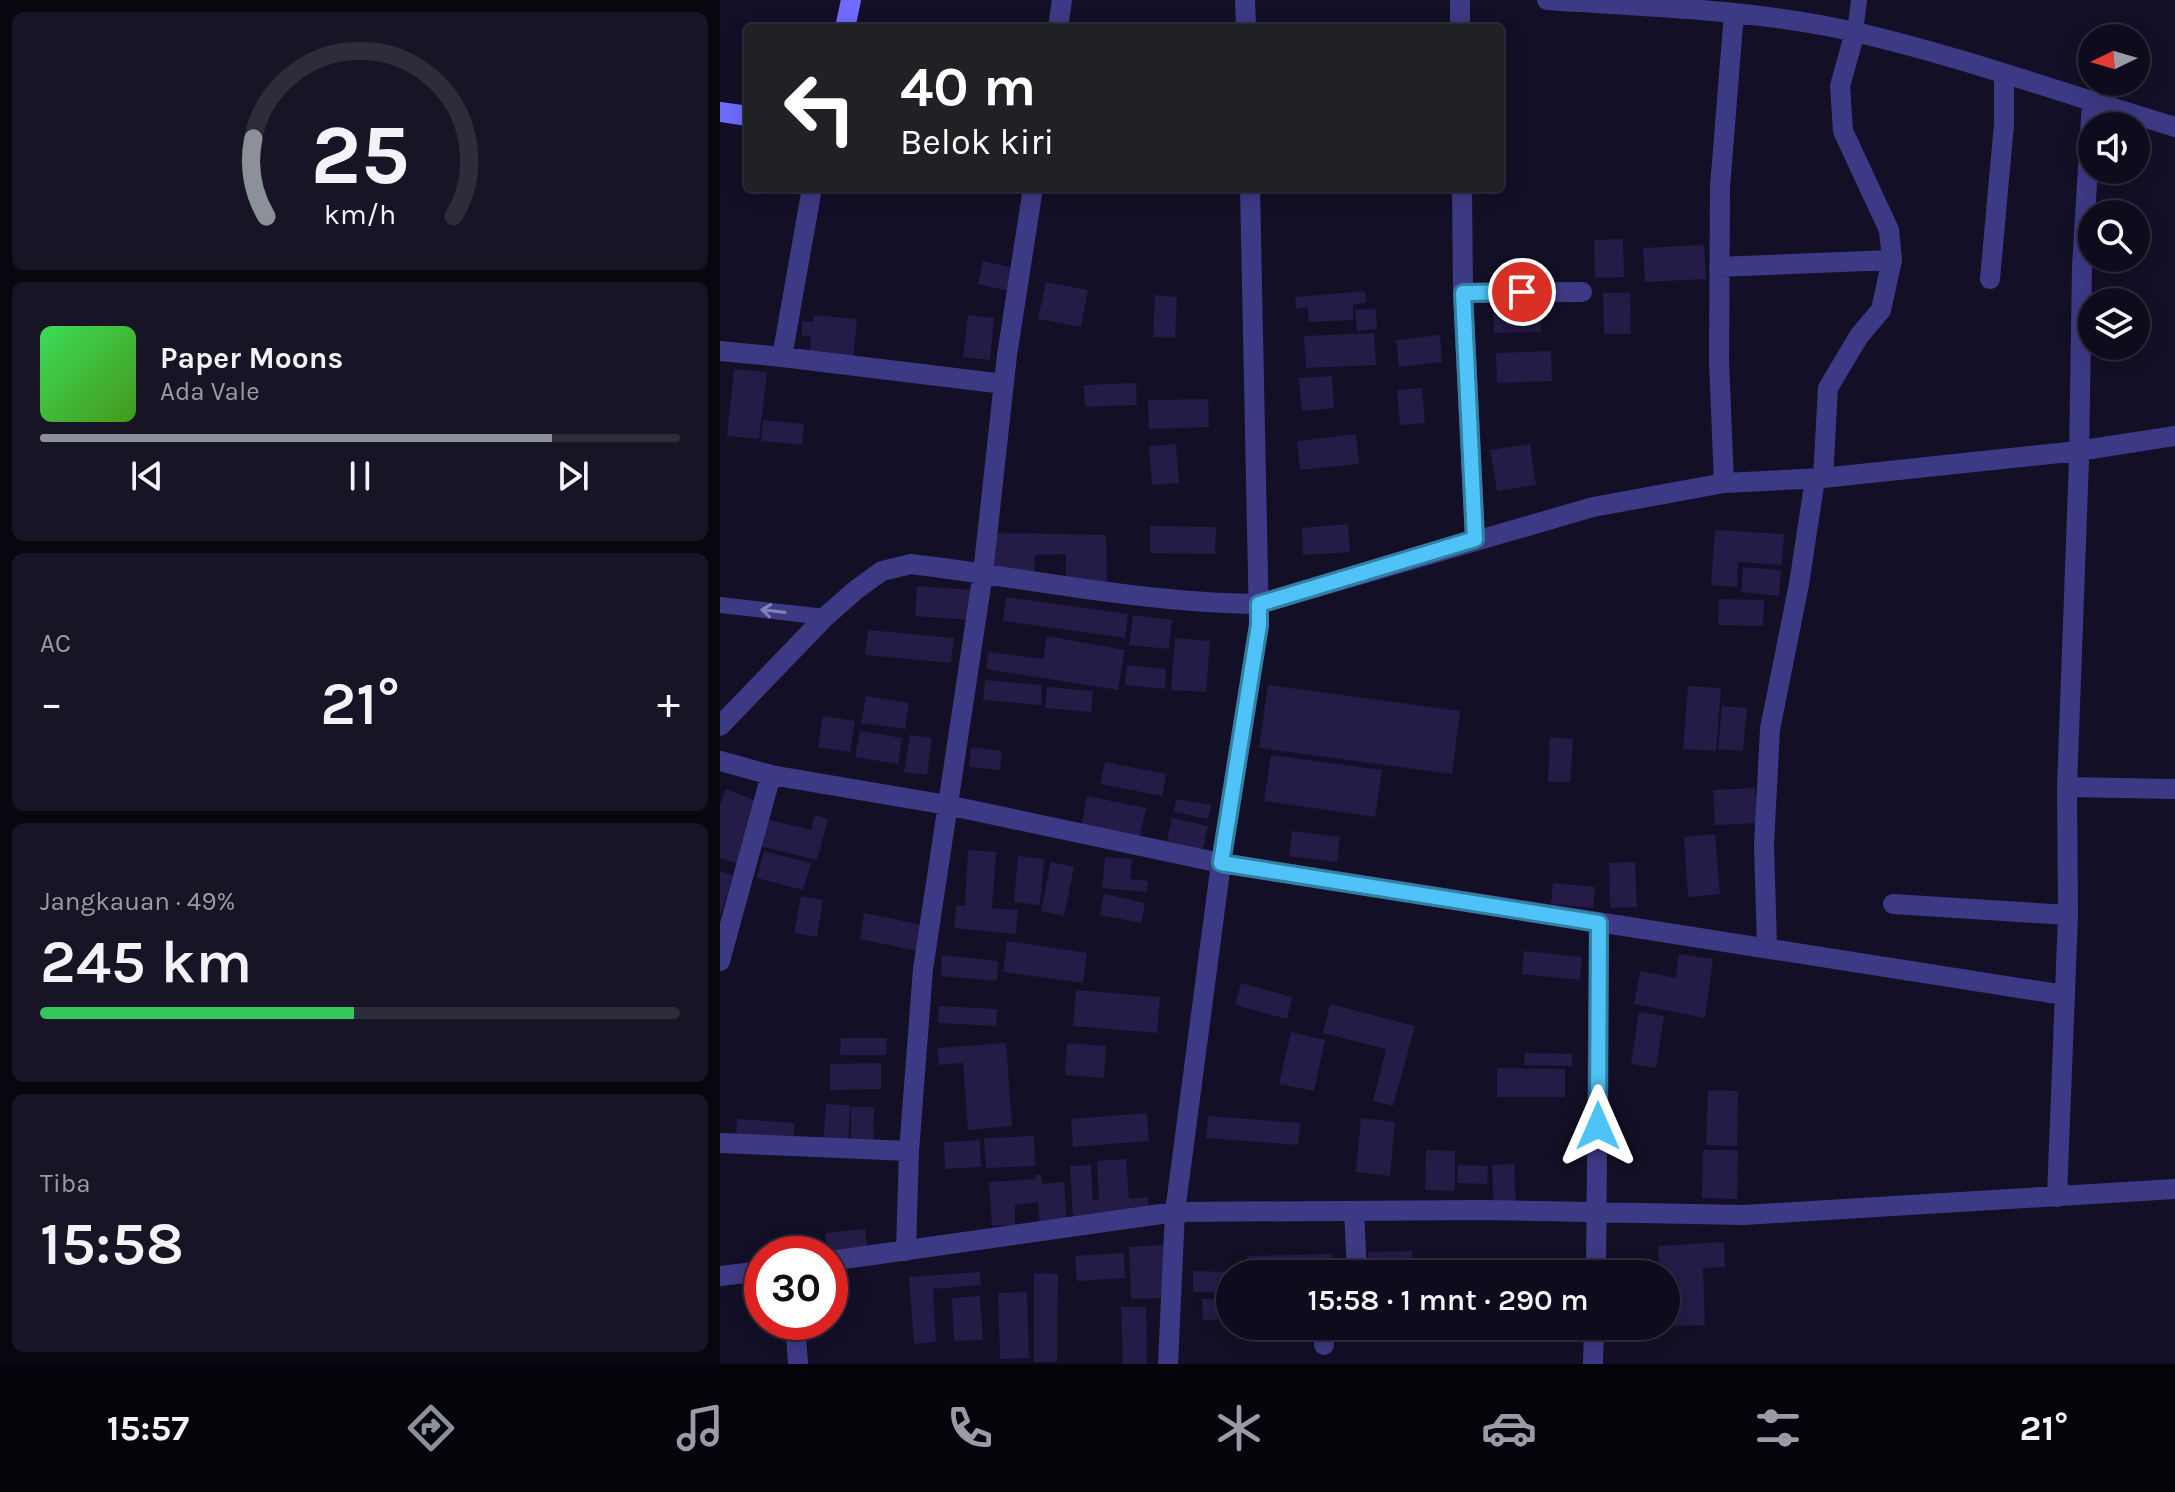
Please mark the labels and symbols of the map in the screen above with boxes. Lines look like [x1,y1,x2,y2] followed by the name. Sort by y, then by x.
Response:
[2078,24,2150,96] north arrow
[1488,258,1556,326] pin
[761,603,786,618] one-way arrow
[1556,1084,1640,1168] position arrow
[744,1236,848,1340] speed limit sign: 30

